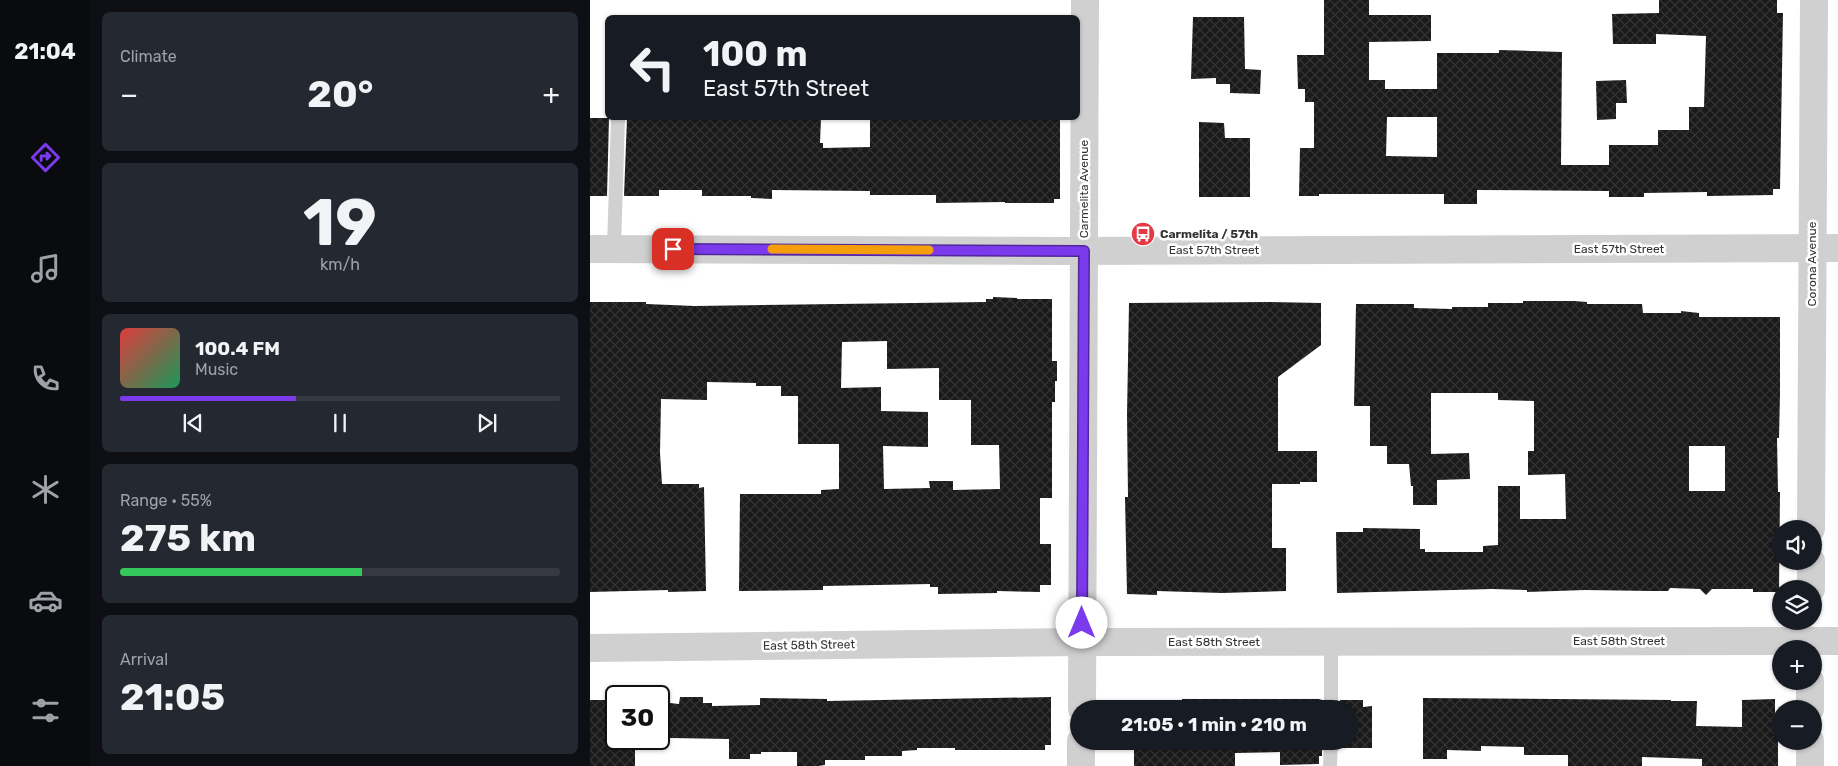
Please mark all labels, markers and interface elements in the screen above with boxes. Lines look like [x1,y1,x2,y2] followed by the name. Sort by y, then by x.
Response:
[703,33,808,75] text: 100 m
[620,35,685,100] icon: left
[14,38,76,65] text: 21:04
[120,47,177,66] text: Climate
[307,71,373,117] text: 20°
[703,75,869,102] text: East 57th Street
[120,78,138,111] text: −
[543,78,560,111] text: +
[28,140,63,175] icon: directions
[1077,140,1091,238] street label: Carmelita Avenue
[303,184,377,261] text: 19
[1130,221,1156,247] bus stop icon: Carmelita / 57th
[1805,221,1819,306] street label: Corona Avenue
[1160,227,1258,241] place label: Carmelita / 57th
[652,228,694,270] pin
[659,235,687,263] icon: arrive
[1574,242,1665,256] street label: East 57th Street
[1169,243,1260,257] street label: East 57th Street
[28,251,63,286] icon: music
[320,255,360,274] text: km/h
[195,337,280,360] text: 100.4 FM
[195,360,238,379] text: Music
[28,361,63,396] icon: phone
[179,409,207,437] icon: previous
[326,409,354,437] icon: pause
[473,409,501,437] icon: next
[28,472,63,507] icon: climate
[120,491,212,510] text: Range · 55%
[120,515,256,561] text: 275 km
[1772,520,1822,750] map controls
[1772,520,1822,570] button: sound
[1772,580,1822,630] button: layers
[28,583,63,618] icon: car
[1055,596,1107,648] position arrow
[1573,634,1665,648] street label: East 58th Street
[1168,635,1260,649] street label: East 58th Street
[763,637,855,653] street label: East 58th Street
[1772,640,1822,690] button: +
[120,650,168,669] text: Arrival
[120,674,225,720] text: 21:05
[605,685,670,750] speed limit sign: 30
[28,693,63,728] icon: filters
[1772,700,1822,750] button: −
[1121,713,1307,736] text: 21:05 · 1 min · 210 m

